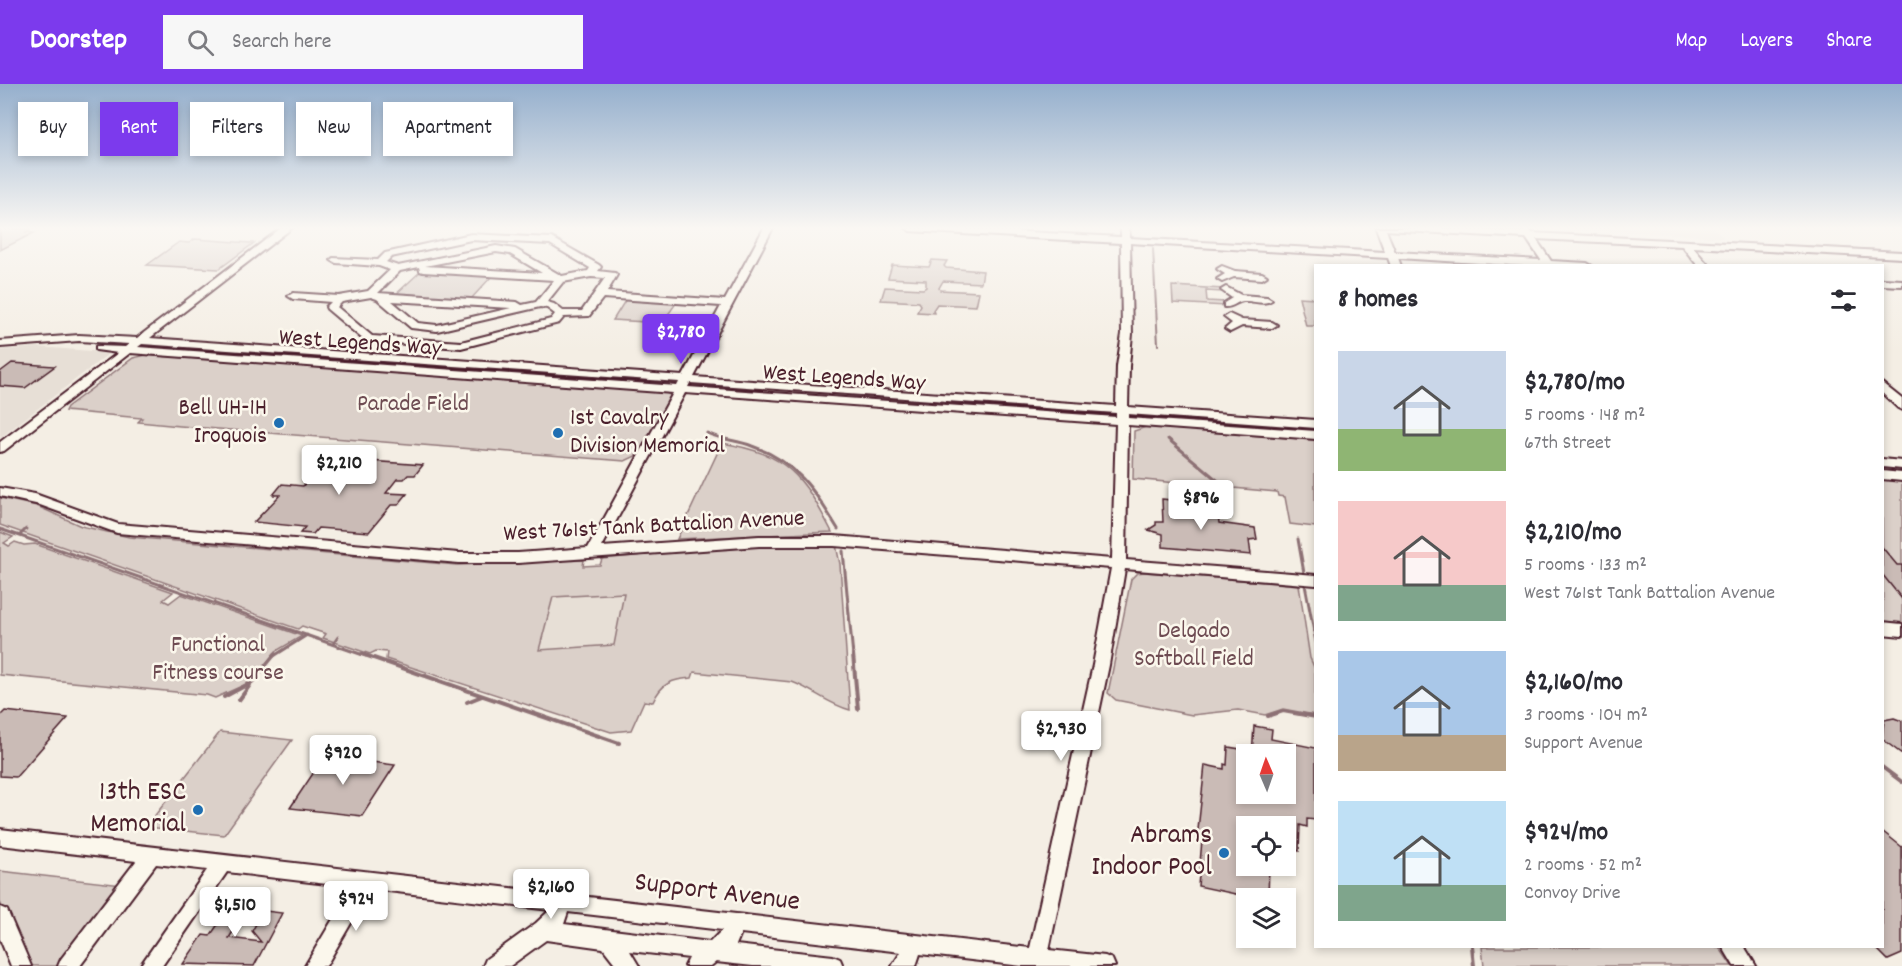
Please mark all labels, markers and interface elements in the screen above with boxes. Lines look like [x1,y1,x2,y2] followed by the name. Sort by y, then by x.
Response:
[163,15,583,69] search box
[30,22,127,62] text: Doorstep
[184,26,217,59] icon: search
[232,27,332,58] text: Search here
[1676,27,1707,57] text: Map
[1740,27,1793,57] text: Layers
[1826,27,1872,57] text: Share
[18,102,88,156] chip: Buy
[100,102,178,156] chip: Rent
[190,102,284,156] chip: Filters
[296,102,371,156] chip: New
[383,102,513,156] chip: Apartment
[1338,282,1418,319] text: 8 homes
[1827,284,1860,317] icon: filters
[632,314,730,365] pin: $2,780
[656,319,706,347] text: $2,780
[278,321,444,367] street label: West Legends Way
[762,356,928,402] street label: West Legends Way
[1524,365,1625,402] text: $2,780/mo
[1386,375,1458,447] icon: home
[357,388,469,422] park label: Parade Field
[179,392,267,454] place label: Bell UH-1H Iroquois
[570,402,725,464] place label: 1st Cavalry Division Memorial
[1524,402,1645,430] text: 5 rooms · 148 m²
[272,416,286,430] marker: Bell UH-1H Iroquois
[551,426,565,440] marker: 1st Cavalry Division Memorial
[1524,430,1611,458] text: 67th Street
[290,445,388,496] pin: $2,210
[316,450,362,478] text: $2,210
[1165,480,1237,531] pin: $896
[1182,485,1220,513] text: $896
[503,502,805,552] street label: West 761st Tank Battalion Avenue
[1524,515,1622,552] text: $2,210/mo
[1386,525,1458,597] icon: home
[1524,552,1647,580] text: 5 rooms · 133 m²
[1524,580,1775,608] text: West 761st Tank Battalion Avenue
[1134,615,1254,677] park label: Delgado Softball Field
[152,629,284,691] park label: Functional Fitness course
[1524,665,1623,702] text: $2,160/mo
[1386,675,1458,747] icon: home
[1524,702,1648,730] text: 3 rooms · 104 m²
[1012,711,1110,762] pin: $2,930
[1035,716,1087,744] text: $2,930
[1524,730,1643,758] text: Support Avenue
[307,735,379,786] pin: $920
[324,740,362,768] text: $920
[1236,744,1296,804] north arrow
[1236,744,1296,948] map controls
[90,774,186,846] place label: 13th ESC Memorial
[191,803,205,817] marker: 13th ESC Memorial
[1524,815,1608,852] text: $924/mo
[1236,816,1296,876] button: locate
[1091,817,1212,889] place label: Abrams Indoor Pool
[1386,825,1458,897] icon: home
[1217,846,1231,860] marker: Abrams Indoor Pool
[1524,852,1642,880] text: 2 rooms · 52 m²
[632,864,802,924] street label: Support Avenue
[502,869,600,920] pin: $2,160
[527,874,575,902] text: $2,160
[1524,880,1620,908] text: Convoy Drive
[320,881,392,932] pin: $924
[338,886,374,914] text: $924
[186,887,284,938] pin: $1,510
[1236,888,1296,948] button: layers
[214,892,256,920] text: $1,510

